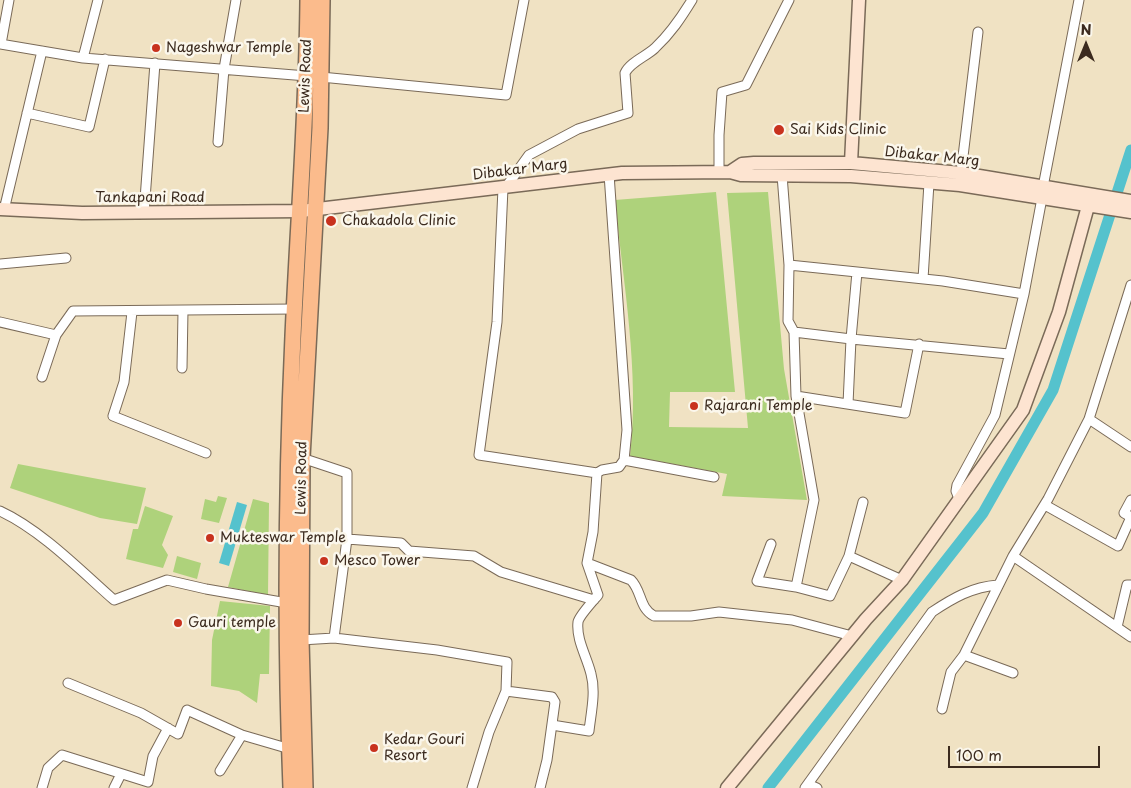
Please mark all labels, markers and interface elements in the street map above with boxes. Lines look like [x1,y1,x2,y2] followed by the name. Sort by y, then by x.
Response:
[1080,19,1092,40] text: N
[1061,20,1111,70] north arrow
[296,39,316,113] street label: Lewis Road
[166,40,292,56] place label: Nageshwar Temple
[150,42,162,54] marker: Nageshwar Temple
[790,122,886,138] place label: Sai Kids Clinic
[772,123,786,137] marker: Sai Kids Clinic
[884,144,980,170] street label: Dibakar Marg
[472,156,568,184] street label: Dibakar Marg
[95,190,205,206] street label: Tankapani Road
[342,213,456,229] place label: Chakadola Clinic
[324,214,338,228] marker: Chakadola Clinic
[704,398,813,414] place label: Rajarani Temple
[688,400,700,412] marker: Rajarani Temple
[293,441,311,515] street label: Lewis Road
[220,530,346,546] place label: Mukteswar Temple
[204,532,216,544] marker: Mukteswar Temple
[334,553,420,569] place label: Mesco Tower
[318,555,330,567] marker: Mesco Tower
[188,615,276,631] place label: Gauri temple
[172,617,184,629] marker: Gauri temple
[384,732,465,764] place label: Kedar Gouri Resort
[951,736,1104,768] scale bar
[368,742,380,754] marker: Kedar Gouri Resort
[956,743,1002,766] text: 100 m

